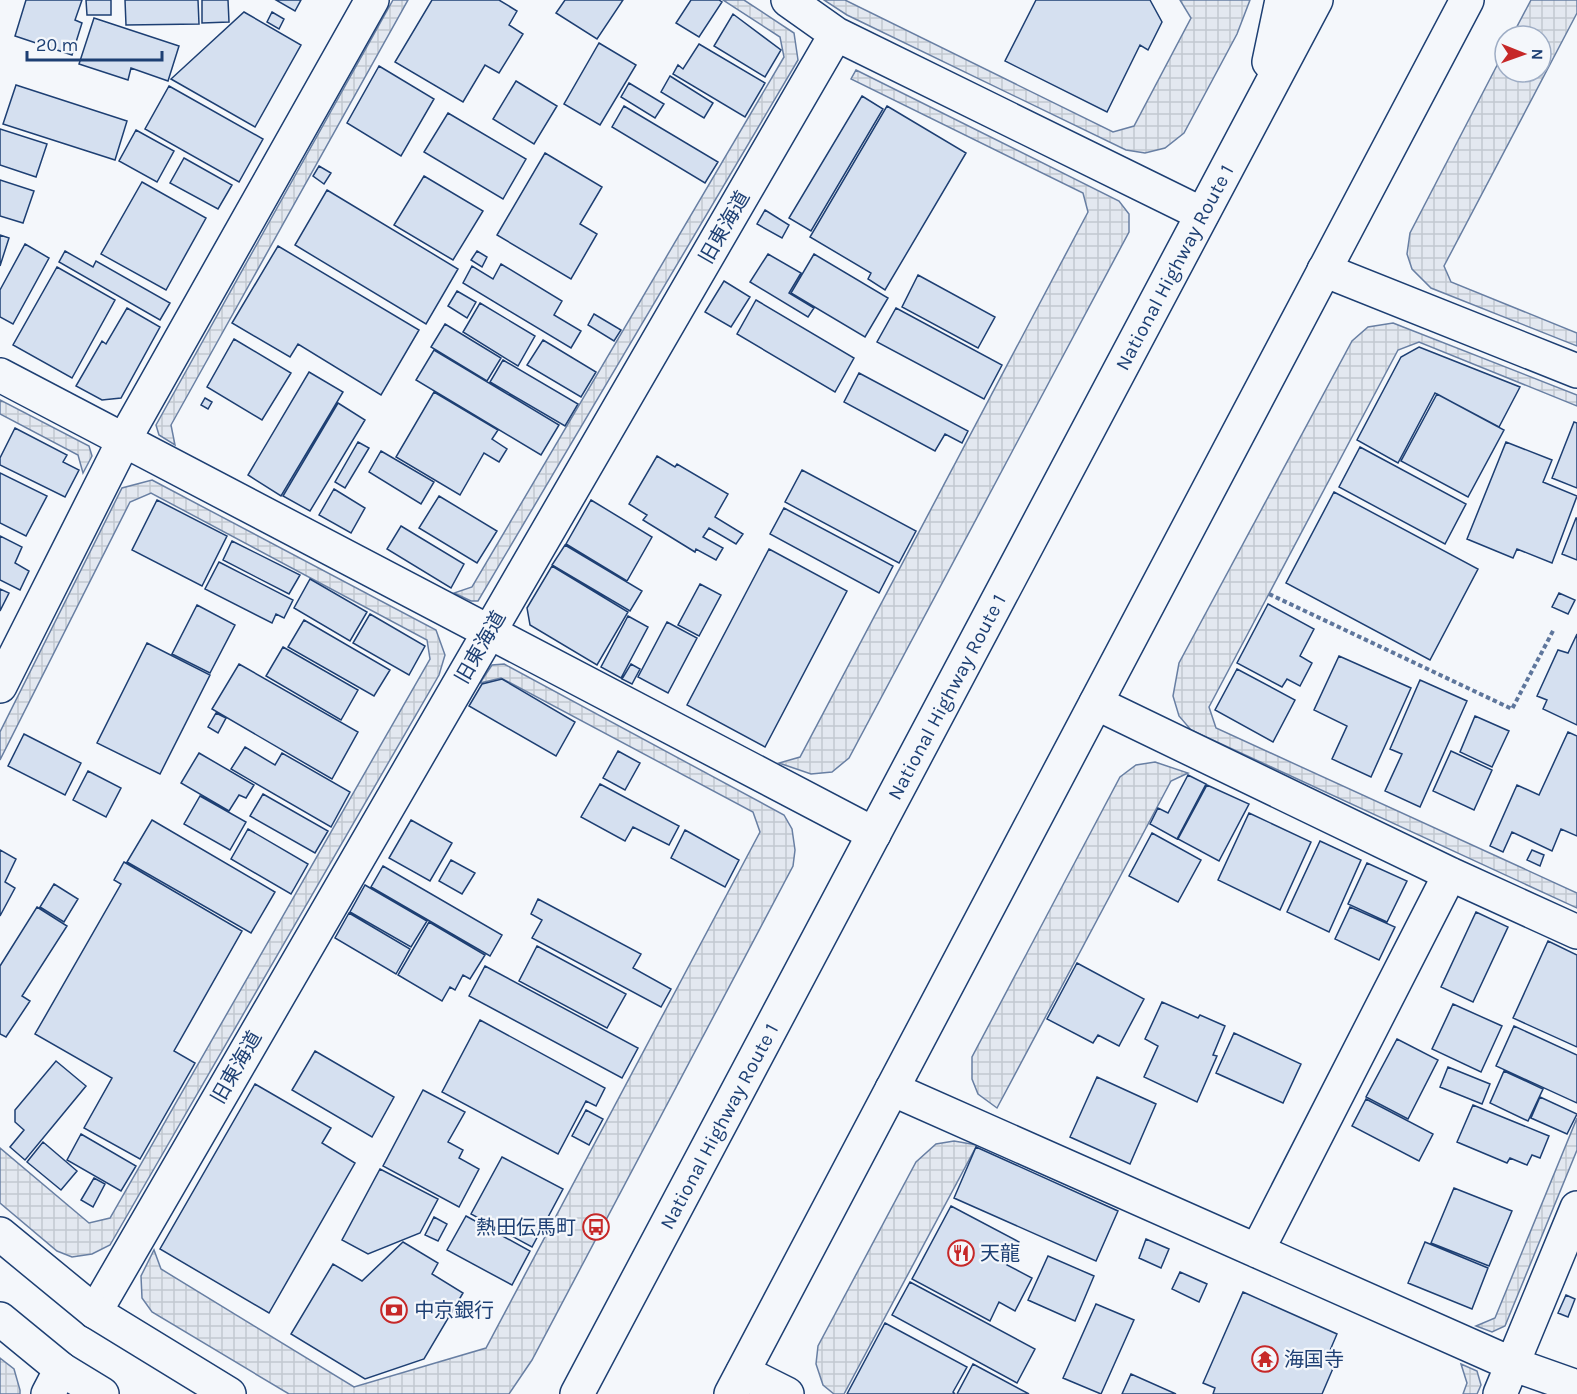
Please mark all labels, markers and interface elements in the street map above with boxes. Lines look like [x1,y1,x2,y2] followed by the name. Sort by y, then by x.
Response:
[27,24,162,62] scale bar
[1493,24,1553,84] north arrow
[36,34,78,56] text: 20 m
[1528,48,1547,60] text: N
[1111,161,1239,374] street label: National Highway Route 1
[694,187,754,268] street label: 旧東海道
[883,590,1011,804] street label: National Highway Route 1
[450,607,510,688] street label: 旧東海道
[655,1020,783,1233] street label: National Highway Route 1
[206,1027,266,1108] street label: 旧東海道
[581,1212,611,1242] bus stop icon: 熱田伝馬町
[476,1216,576,1239] place label: 熱田伝馬町
[946,1238,976,1268] restaurant icon: 天龍
[980,1242,1020,1265] place label: 天龍
[379,1295,409,1325] bank icon: 中京銀行
[414,1299,494,1322] place label: 中京銀行
[1250,1344,1280,1374] temple icon: 海国寺
[1284,1348,1344,1371] place label: 海国寺

